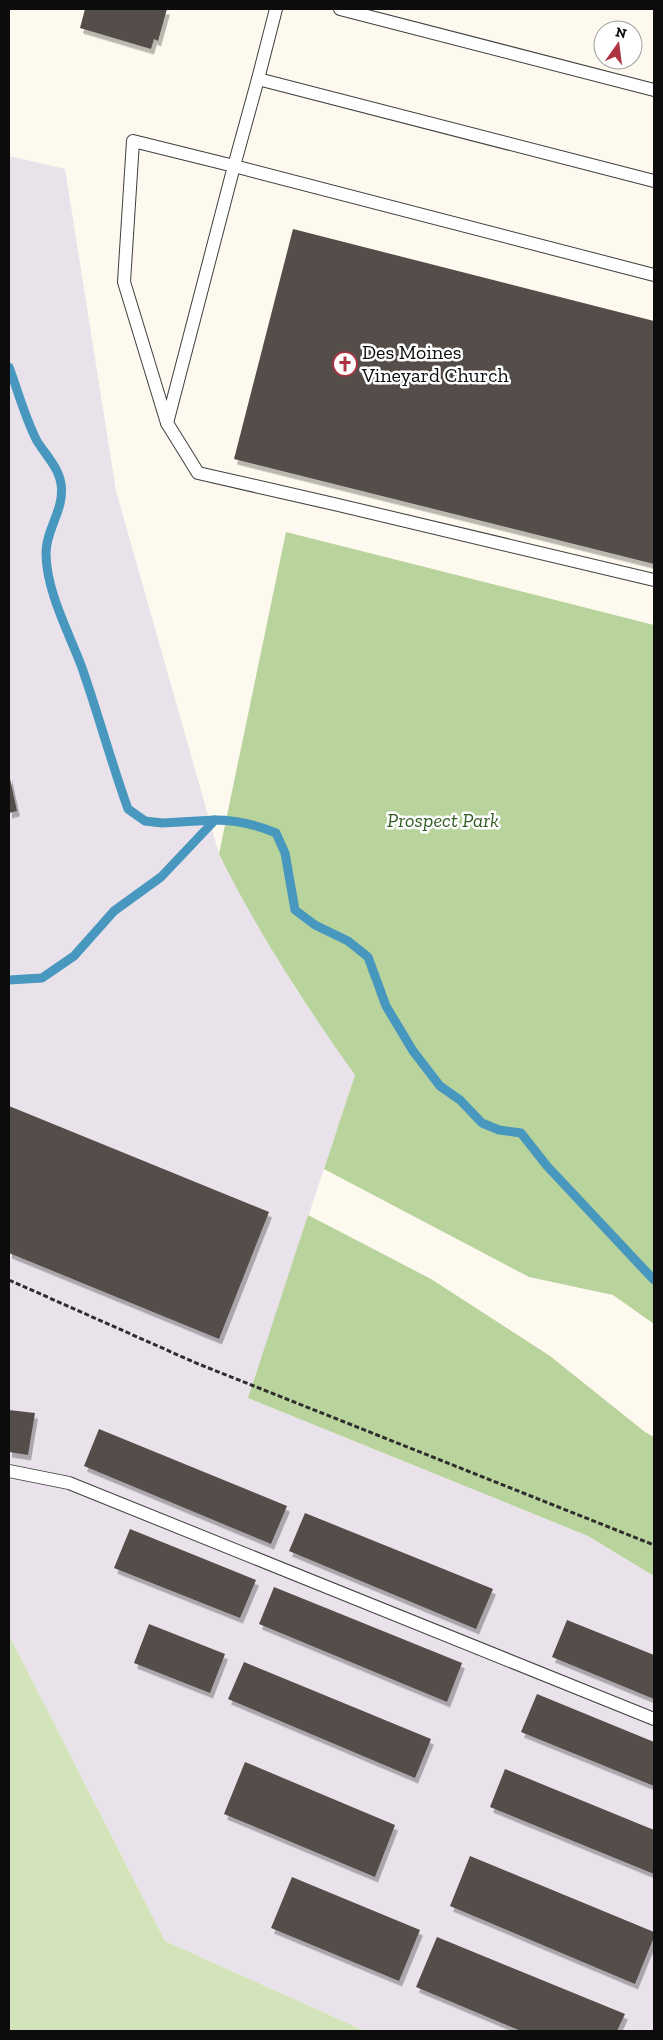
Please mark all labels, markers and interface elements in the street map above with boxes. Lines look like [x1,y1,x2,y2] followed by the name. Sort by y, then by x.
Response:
[593,20,643,70] north arrow
[614,23,629,42] text: N
[361,340,509,387] place label: Des Moines Vineyard Church
[332,351,358,377] church icon: Des Moines Vineyard Church
[387,808,499,832] park label: Prospect Park

